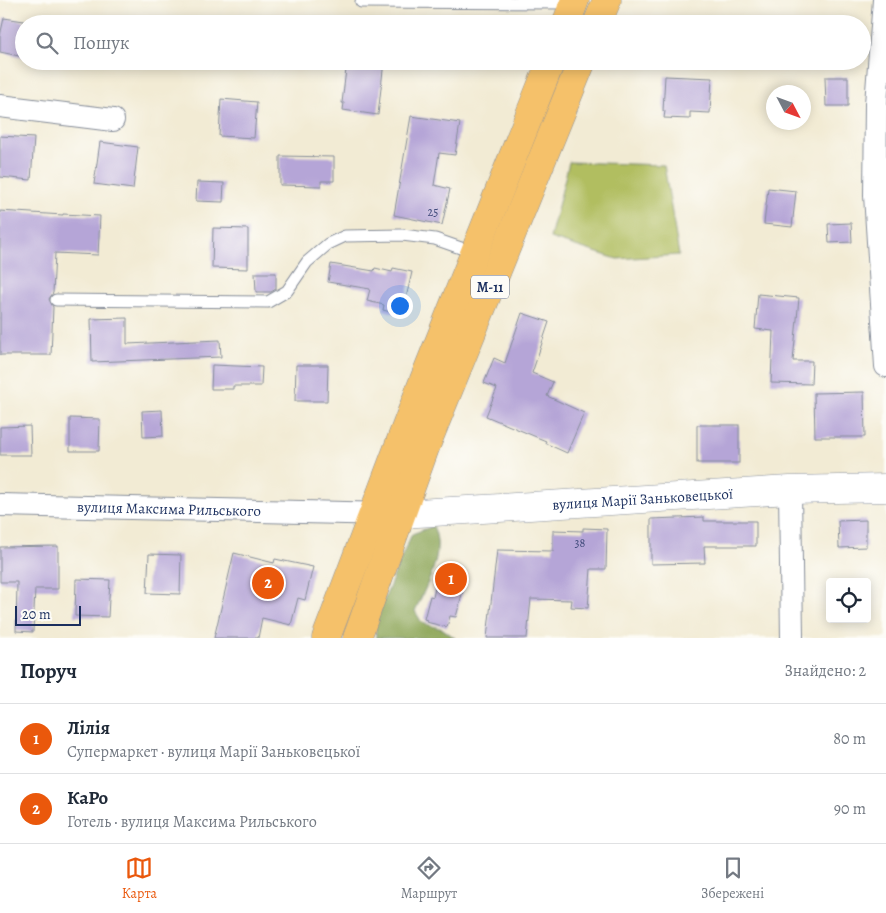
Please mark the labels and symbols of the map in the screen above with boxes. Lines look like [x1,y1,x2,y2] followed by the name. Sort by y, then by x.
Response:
[766,85,811,130] north arrow
[428,204,438,220] house number: 25
[471,276,509,298] road number: М-11
[387,293,413,319] your location
[552,484,734,515] street label: вулиця Марії Заньковецької
[77,497,261,521] street label: вулиця Максима Рильського
[575,535,586,551] house number: 38
[435,560,467,598] pin: 1
[252,564,284,602] pin: 2
[15,603,81,626] scale bar

